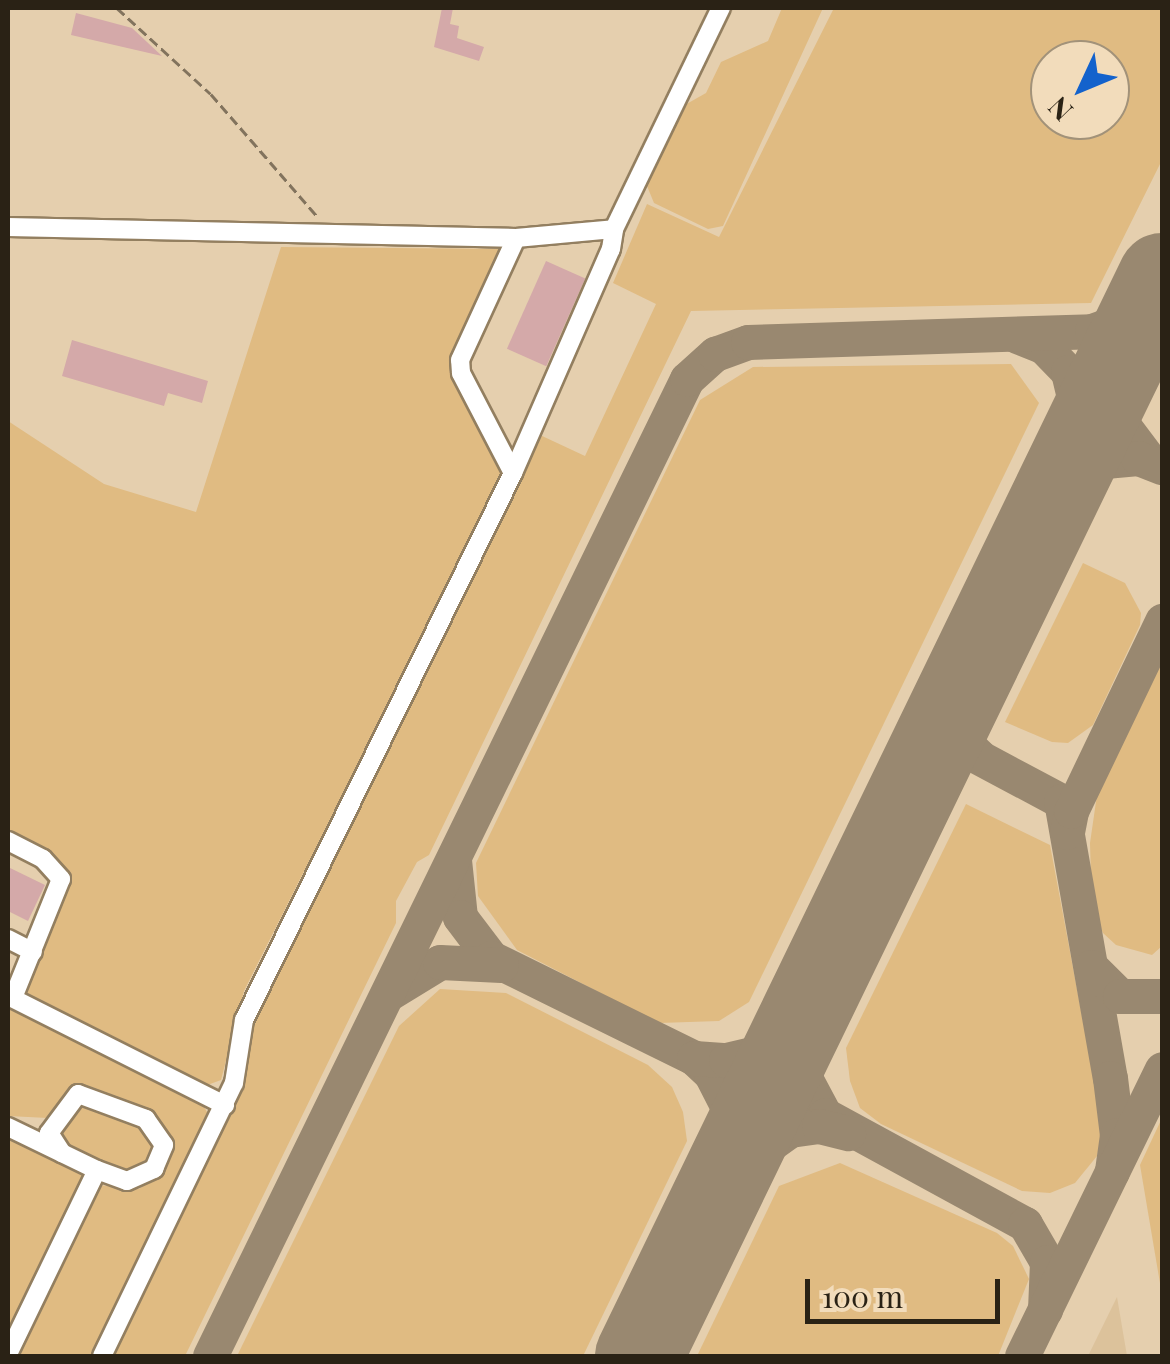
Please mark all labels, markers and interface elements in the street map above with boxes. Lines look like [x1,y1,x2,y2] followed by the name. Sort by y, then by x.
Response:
[1030,40,1130,140] north arrow
[1039,90,1080,130] text: N
[810,1259,1005,1321] scale bar
[822,1276,903,1316] text: 100 m

